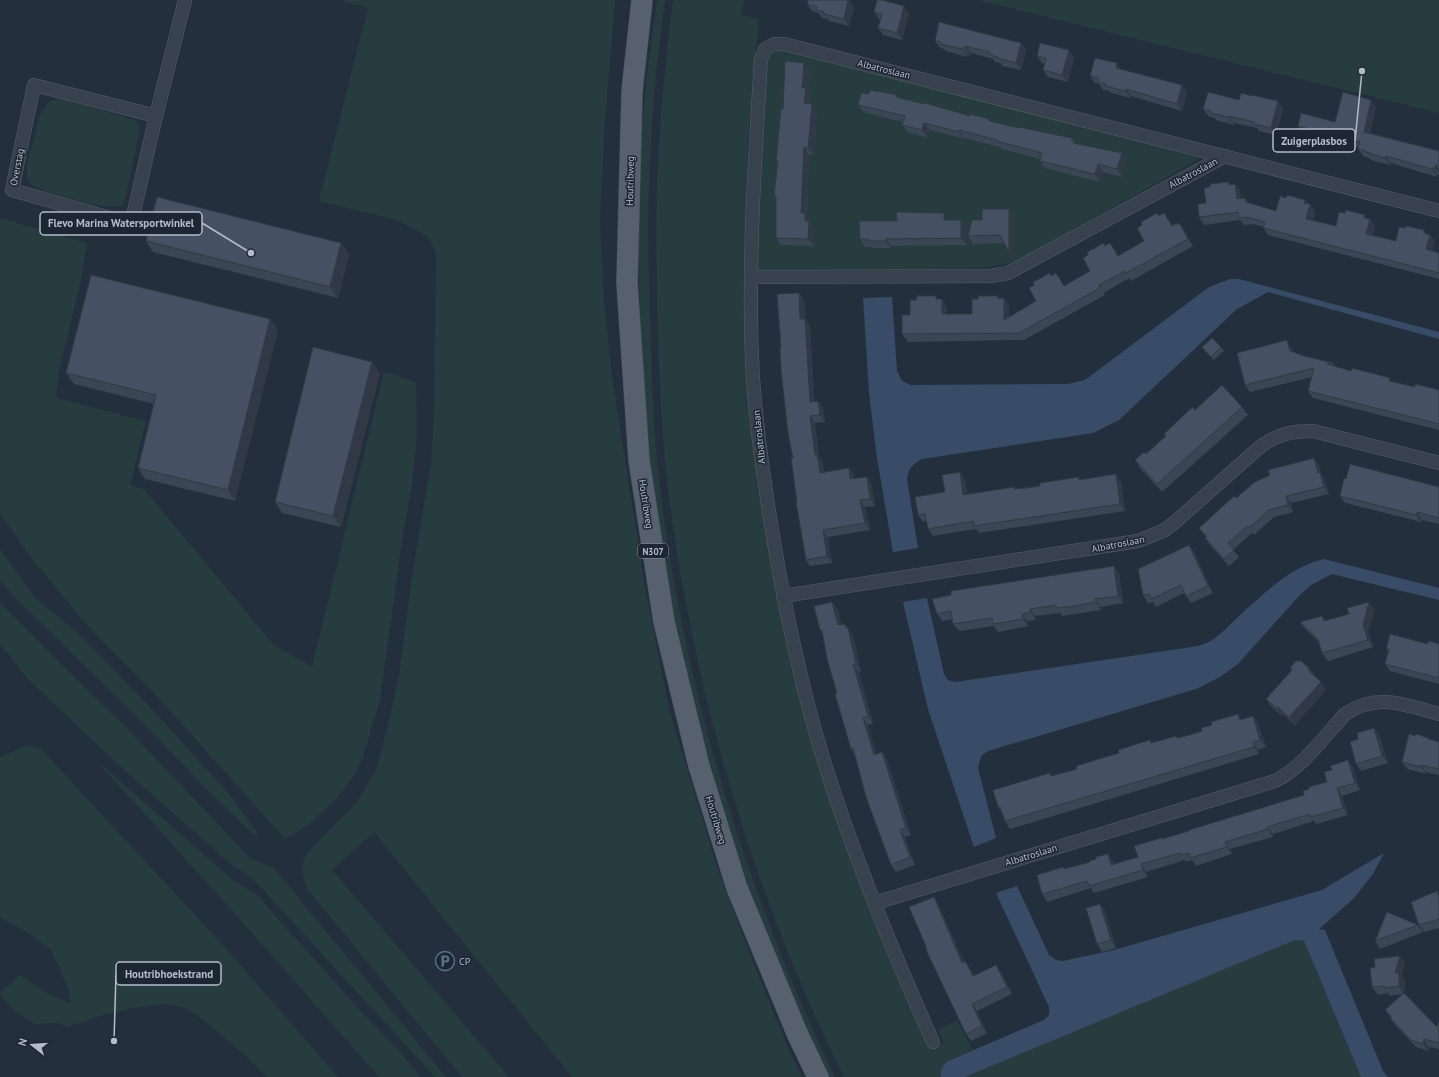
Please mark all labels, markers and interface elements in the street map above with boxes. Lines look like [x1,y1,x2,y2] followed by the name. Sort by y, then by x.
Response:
[856,56,912,82] street label: Albatroslaan
[1273,129,1355,152] callout: Zuigerplasbos
[1281,134,1347,148] text: Zuigerplasbos
[7,147,27,187] street label: Overstag
[1166,155,1220,191] street label: Albatroslaan
[623,156,637,206] street label: Houtribweg
[40,212,202,235] callout: Flevo Marina Watersportwinkel
[48,216,195,230] text: Flevo Marina Watersportwinkel
[750,410,768,464] street label: Albatroslaan
[636,478,656,530] street label: Houtribweg
[1090,532,1146,556] street label: Albatroslaan
[638,544,668,558] road number: N307
[703,794,729,846] street label: Houtribweg
[1003,841,1059,869] street label: Albatroslaan
[434,950,456,972] parking icon: CP
[459,955,471,968] place label: CP
[116,962,221,985] callout: Houtribhoekstrand
[125,967,213,981] text: Houtribhoekstrand
[12,1025,52,1065] north arrow
[15,1037,30,1048] text: N

